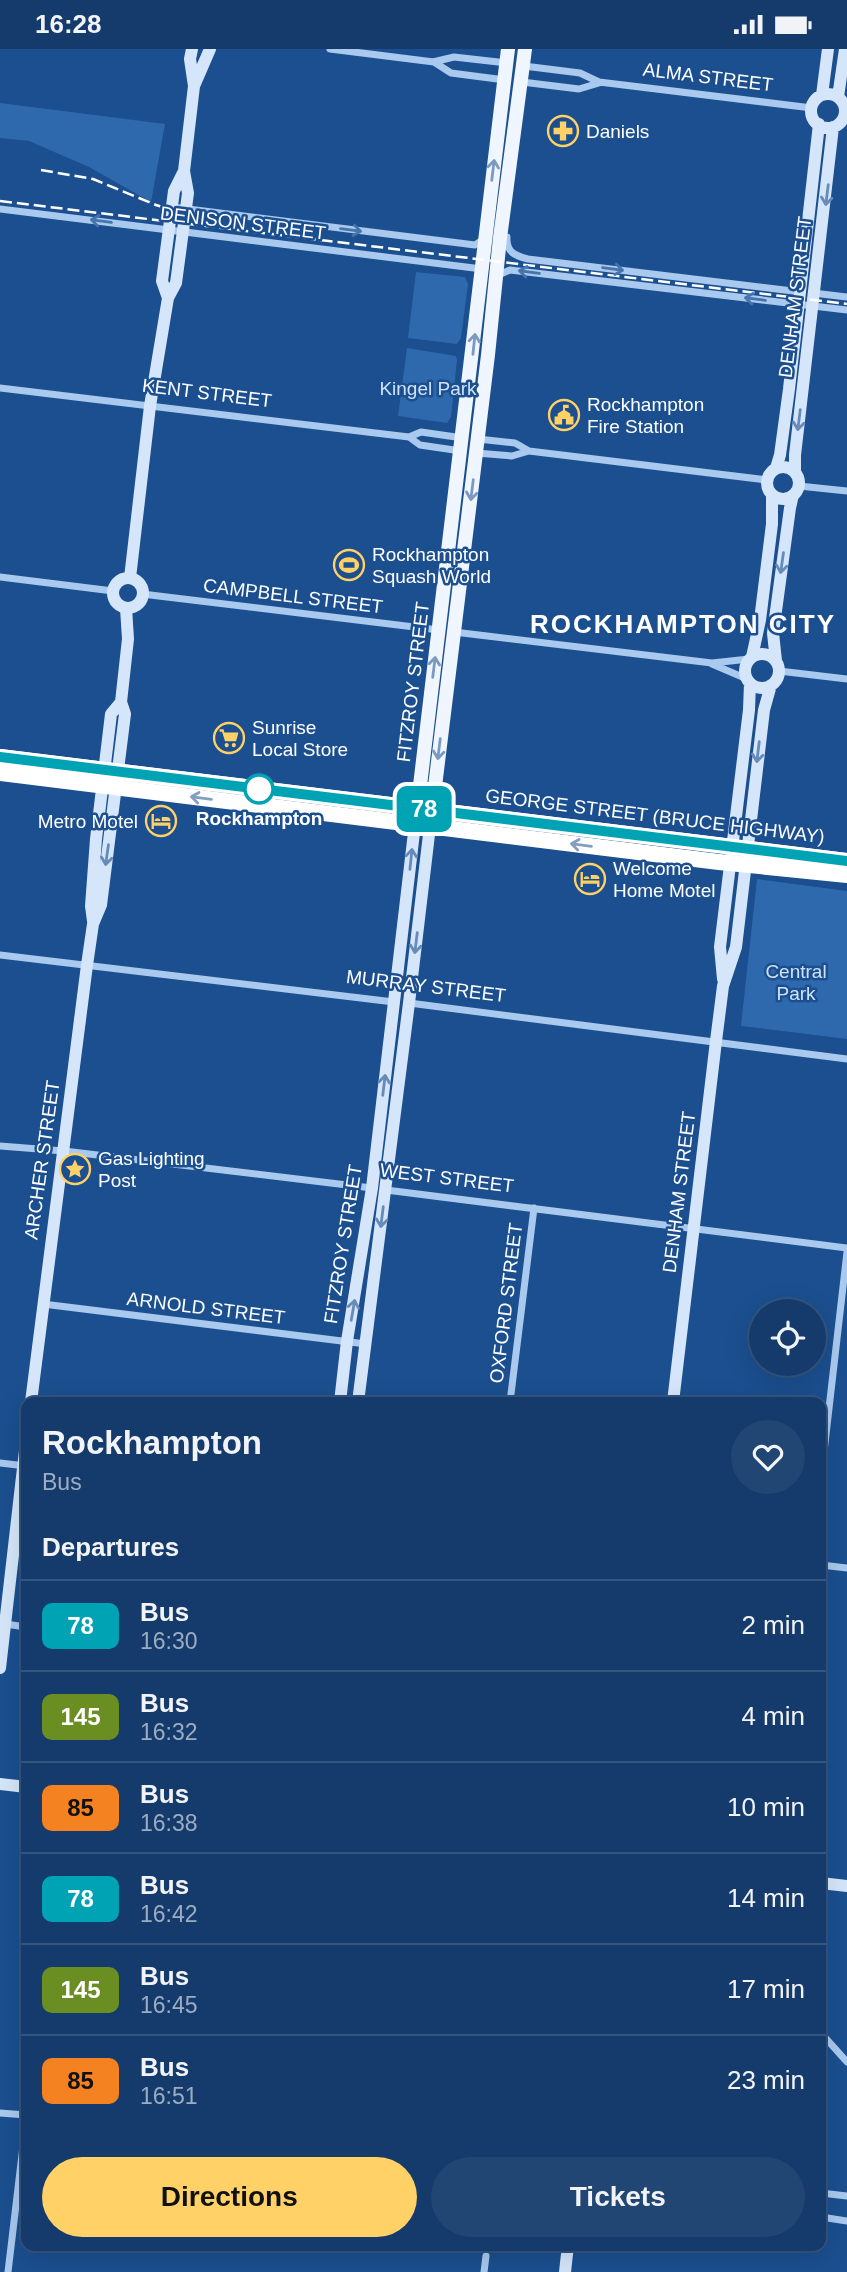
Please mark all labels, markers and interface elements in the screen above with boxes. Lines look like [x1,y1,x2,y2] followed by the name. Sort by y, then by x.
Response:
[35,9,102,39] text: 16:28
[642,59,775,95] street label: ALMA STREET
[546,114,580,148] pharmacy icon: Daniels
[586,121,649,142] place label: Daniels
[487,159,500,182] one-way arrow
[820,183,833,205] one-way arrow
[159,202,327,244] street label: DENISON STREET
[91,215,113,228] one-way arrow
[775,215,815,379] street label: DENHAM STREET
[339,223,362,236] one-way arrow
[601,262,624,275] one-way arrow
[518,265,541,278] one-way arrow
[744,293,767,306] one-way arrow
[467,334,480,356] one-way arrow
[141,375,273,411] street label: KENT STREET
[379,378,477,399] park label: Kingel Park
[587,394,704,437] place label: Rockhampton Fire Station
[547,398,581,432] public building icon: Rockhampton Fire Station
[793,409,806,431] one-way arrow
[465,478,478,501] one-way arrow
[372,544,491,587] place label: Rockhampton Squash World
[332,548,366,582] sports icon: Rockhampton Squash World
[775,551,788,574] one-way arrow
[202,575,384,617] street label: CAMPBELL STREET
[393,600,433,763] street label: FITZROY STREET
[530,609,836,639] district label: ROCKHAMPTON CITY
[428,657,441,679] one-way arrow
[252,717,348,760] place label: Sunrise Local Store
[212,721,246,755] supermarket icon: Sunrise Local Store
[433,737,446,759] one-way arrow
[752,740,765,763] one-way arrow
[244,774,274,804] marker: Rockhampton
[484,785,826,847] street label: GEORGE STREET (BRUCE HIGHWAY)
[392,786,456,832] line badge: 78
[191,791,213,804] one-way arrow
[411,795,437,822] text: 78
[144,804,178,838] hotel icon: Metro Motel
[196,808,322,829] place label: Rockhampton
[38,811,138,832] place label: Metro Motel
[570,839,592,852] one-way arrow
[101,843,114,865] one-way arrow
[405,848,418,871] one-way arrow
[613,858,715,901] place label: Welcome Home Motel
[573,862,607,896] hotel icon: Welcome Home Motel
[410,931,423,954] one-way arrow
[765,961,827,1004] park label: Central Park
[345,966,507,1006] street label: MURRAY STREET
[377,1074,390,1096] one-way arrow
[20,1079,64,1241] street label: ARCHER STREET
[659,1110,699,1274] street label: DENHAM STREET
[98,1148,205,1191] place label: Gas Lighting Post
[58,1152,92,1186] place icon: Gas Lighting Post
[379,1159,516,1197] street label: WEST STREET
[320,1162,366,1325] street label: FITZROY STREET
[376,1205,389,1228] one-way arrow
[486,1221,526,1384] street label: OXFORD STREET
[126,1288,287,1328] street label: ARNOLD STREET
[347,1299,360,1322] one-way arrow
[749,1299,826,1376] map controls
[749,1299,826,1376] button: locate
[731,1420,805,1494] button: heart
[42,1424,262,1461] text: Rockhampton
[42,1469,82,1495] text: Bus
[42,1532,179,1562] text: Departures
[140,1597,189,1627] text: Bus
[741,1610,805,1640] text: 2 min
[67,1612,94,1639] text: 78
[140,1628,198,1654] text: 16:30
[140,1688,189,1718] text: Bus
[741,1701,805,1731] text: 4 min
[60,1703,101,1730] text: 145
[140,1719,198,1745] text: 16:32
[140,1779,189,1809] text: Bus
[727,1792,805,1822] text: 10 min
[67,1794,94,1821] text: 85
[140,1810,198,1836] text: 16:38
[140,1870,189,1900] text: Bus
[727,1883,805,1913] text: 14 min
[67,1885,94,1912] text: 78
[140,1901,198,1927] text: 16:42
[140,1961,189,1991] text: Bus
[727,1974,805,2004] text: 17 min
[60,1976,101,2003] text: 145
[140,1992,198,2018] text: 16:45
[140,2052,189,2082] text: Bus
[727,2065,805,2095] text: 23 min
[67,2067,94,2094] text: 85
[140,2083,198,2109] text: 16:51
[42,2157,417,2237] button: Directions
[431,2157,805,2237] button: Tickets

